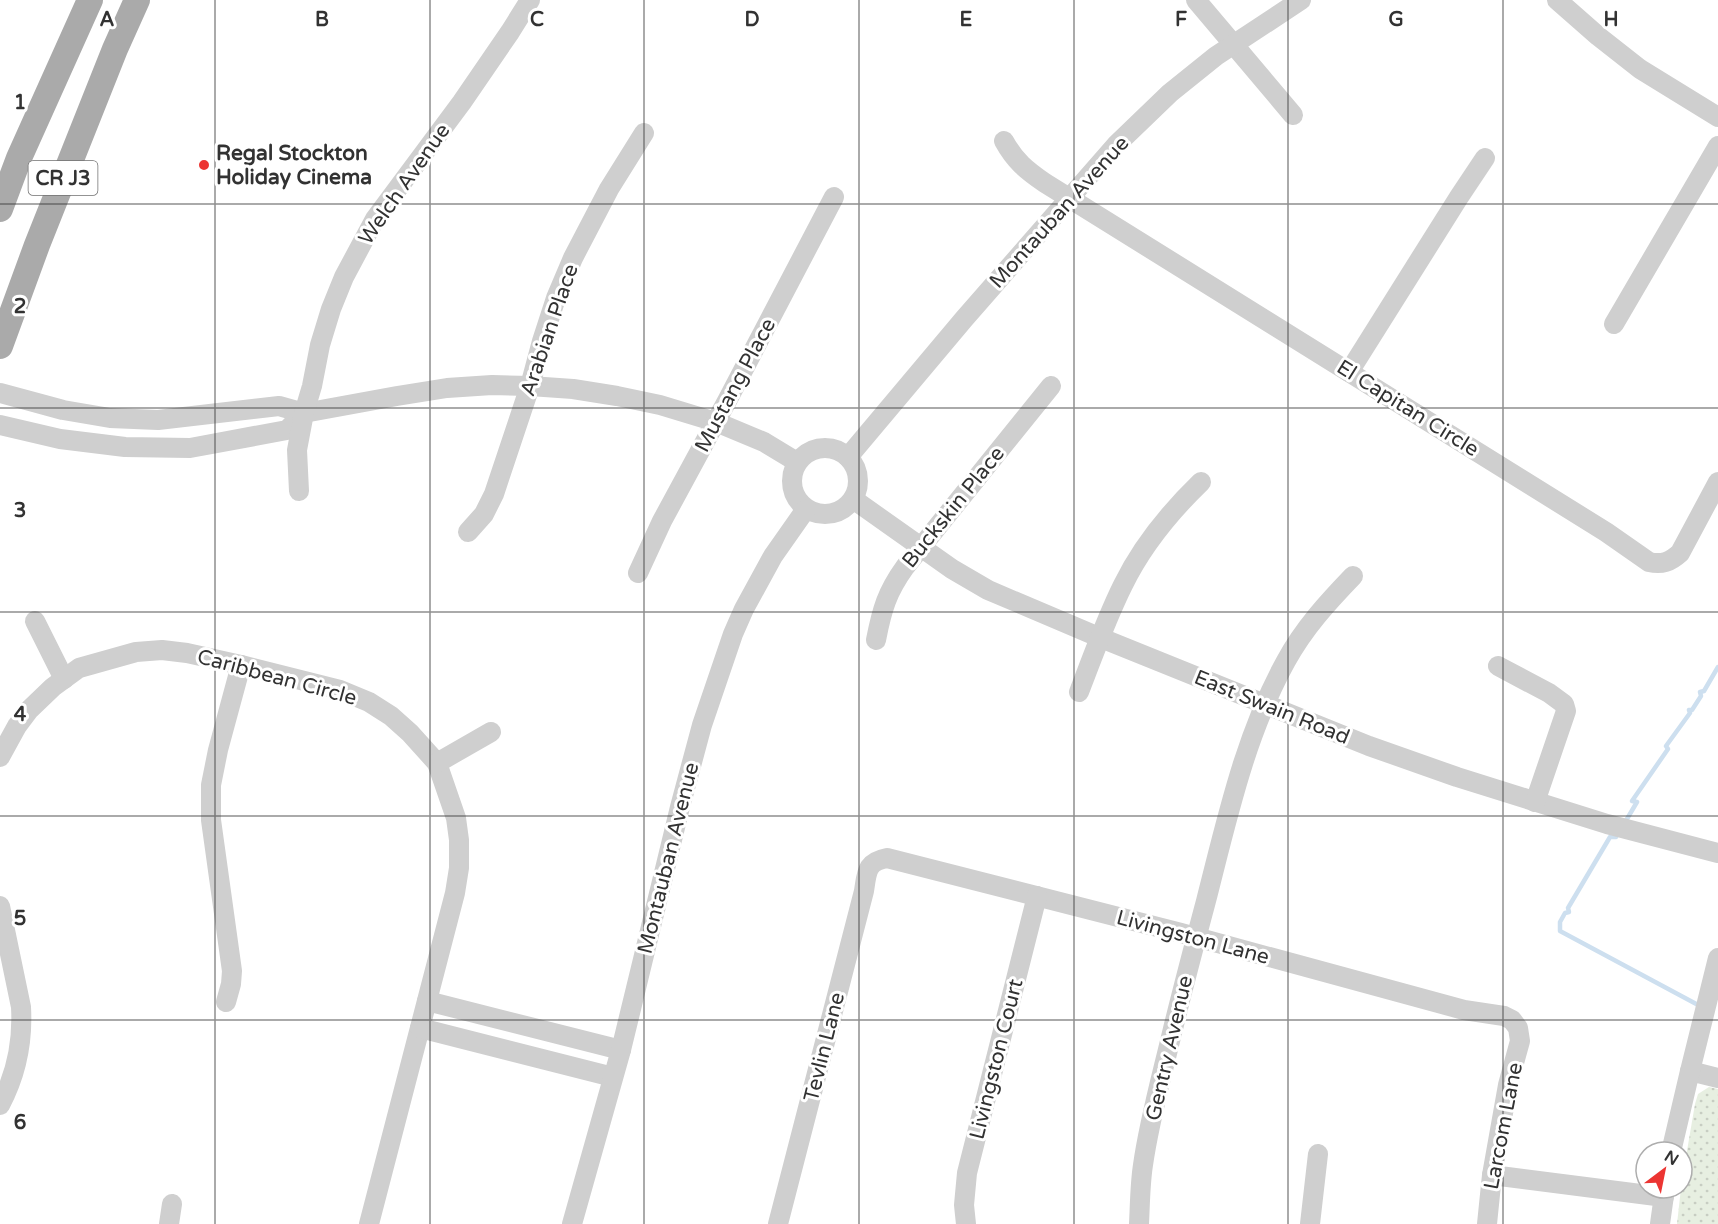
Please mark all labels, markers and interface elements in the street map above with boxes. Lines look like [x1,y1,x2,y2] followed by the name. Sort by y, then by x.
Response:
[100,8,115,32] text: A
[315,8,329,32] text: B
[530,8,544,32] text: C
[744,8,760,32] text: D
[960,8,973,32] text: E
[1175,8,1187,32] text: F
[1388,8,1404,32] text: G
[1603,8,1619,32] text: H
[14,91,26,115] text: 1
[353,119,455,250] street label: Welch Avenue
[984,131,1134,294] street label: Montauban Avenue
[216,141,372,190] place label: Regal Stockton Holiday Cinema
[197,158,211,172] marker: Regal Stockton Holiday Cinema
[28,161,98,195] road number: CR J3
[515,261,584,399] street label: Arabian Place
[14,295,26,319] text: 2
[690,314,781,457] street label: Mustang Place
[1332,355,1484,462] street label: El Capitan Circle
[897,442,1010,573] street label: Buckskin Place
[14,499,26,523] text: 3
[194,644,359,711] street label: Caribbean Circle
[1190,665,1353,750] street label: East Swain Road
[14,703,27,727] text: 4
[633,760,704,956] street label: Montauban Avenue
[1114,905,1272,970] street label: Livingston Lane
[14,907,26,931] text: 5
[1141,973,1198,1123] street label: Gentry Avenue
[964,976,1029,1142] street label: Livingston Court
[799,990,850,1104] street label: Tevlin Lane
[1479,1060,1528,1192] street label: Larcom Lane
[14,1111,26,1135] text: 6
[1634,1140,1694,1200] north arrow
[1661,1146,1682,1170] text: N

